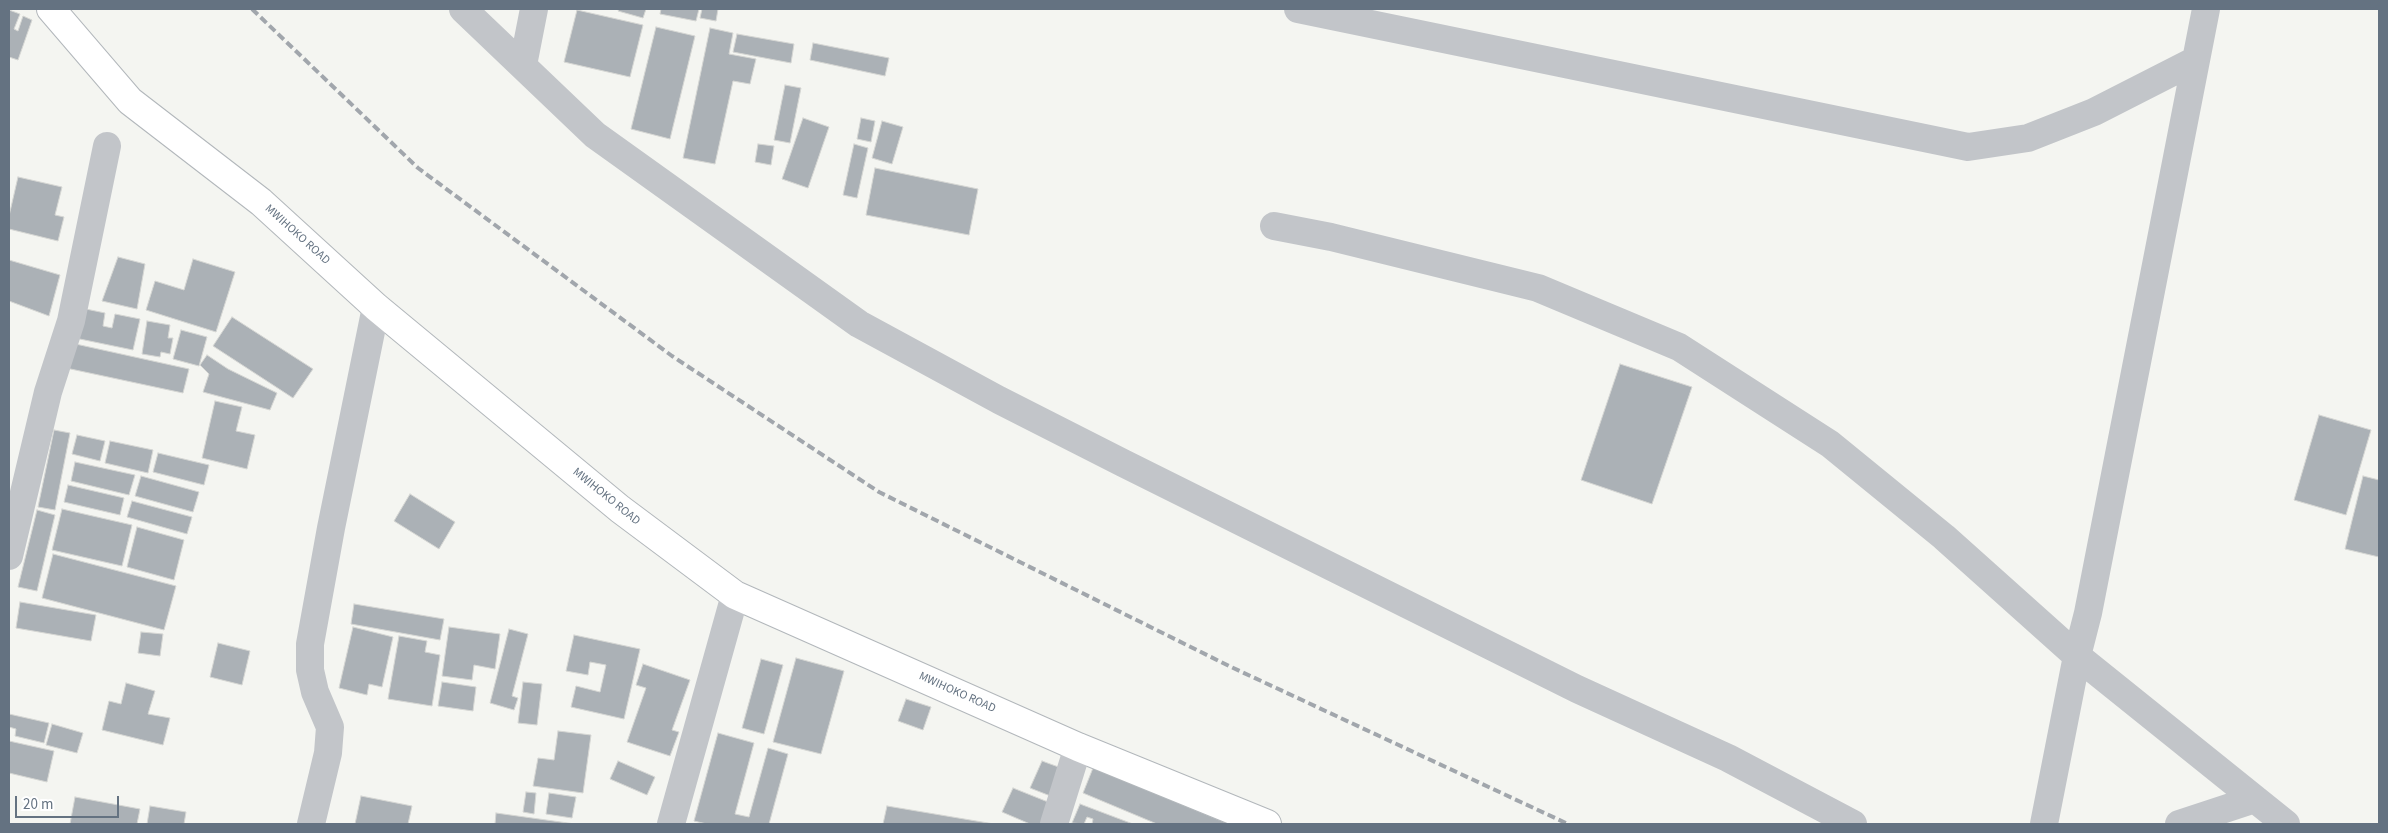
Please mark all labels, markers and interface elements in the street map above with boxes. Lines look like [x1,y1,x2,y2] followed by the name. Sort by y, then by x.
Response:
[261,202,333,268] street label: MWIHOKO ROAD
[569,465,643,529] street label: MWIHOKO ROAD
[916,670,998,716] street label: MWIHOKO ROAD
[18,786,121,818] scale bar
[23,794,53,815] text: 20 m

